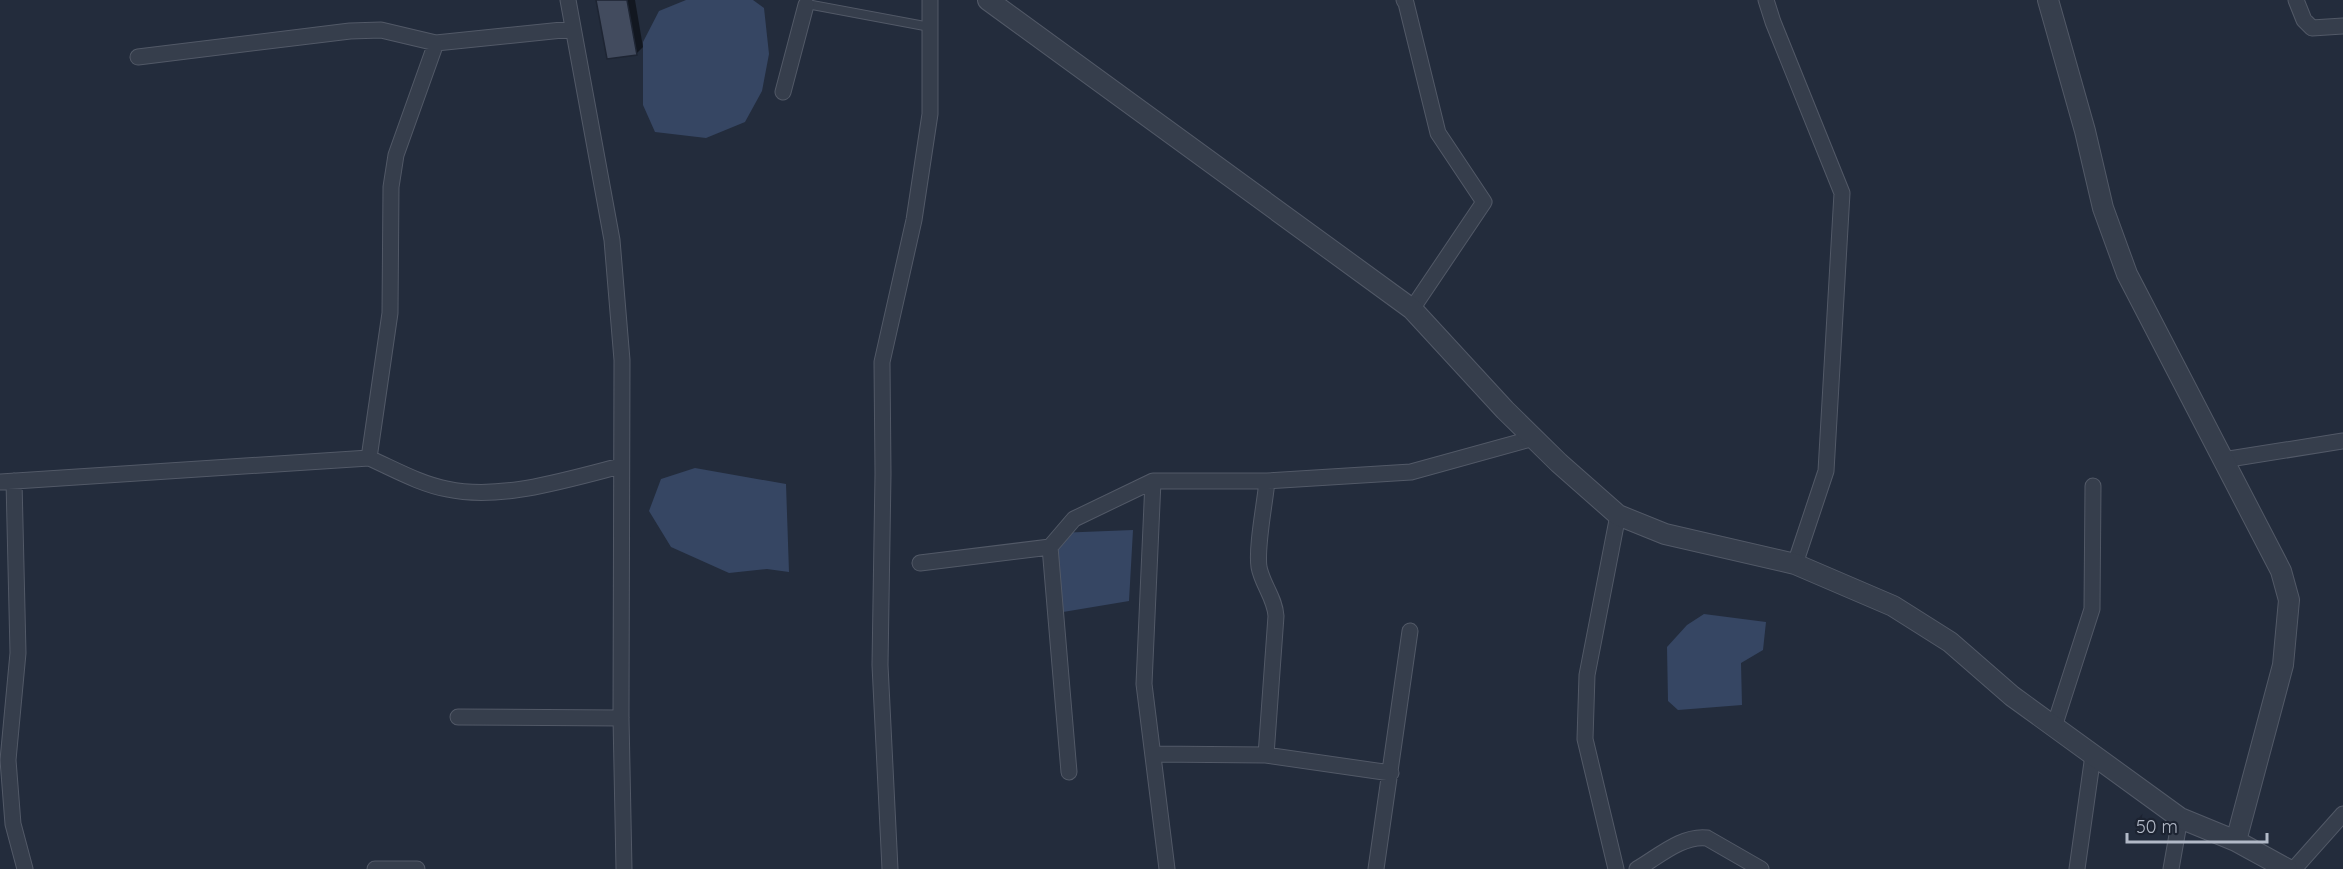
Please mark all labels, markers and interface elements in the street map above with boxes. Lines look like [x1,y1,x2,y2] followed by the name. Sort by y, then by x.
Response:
[2127,806,2266,844] scale bar
[2136,815,2178,838] text: 50 m

